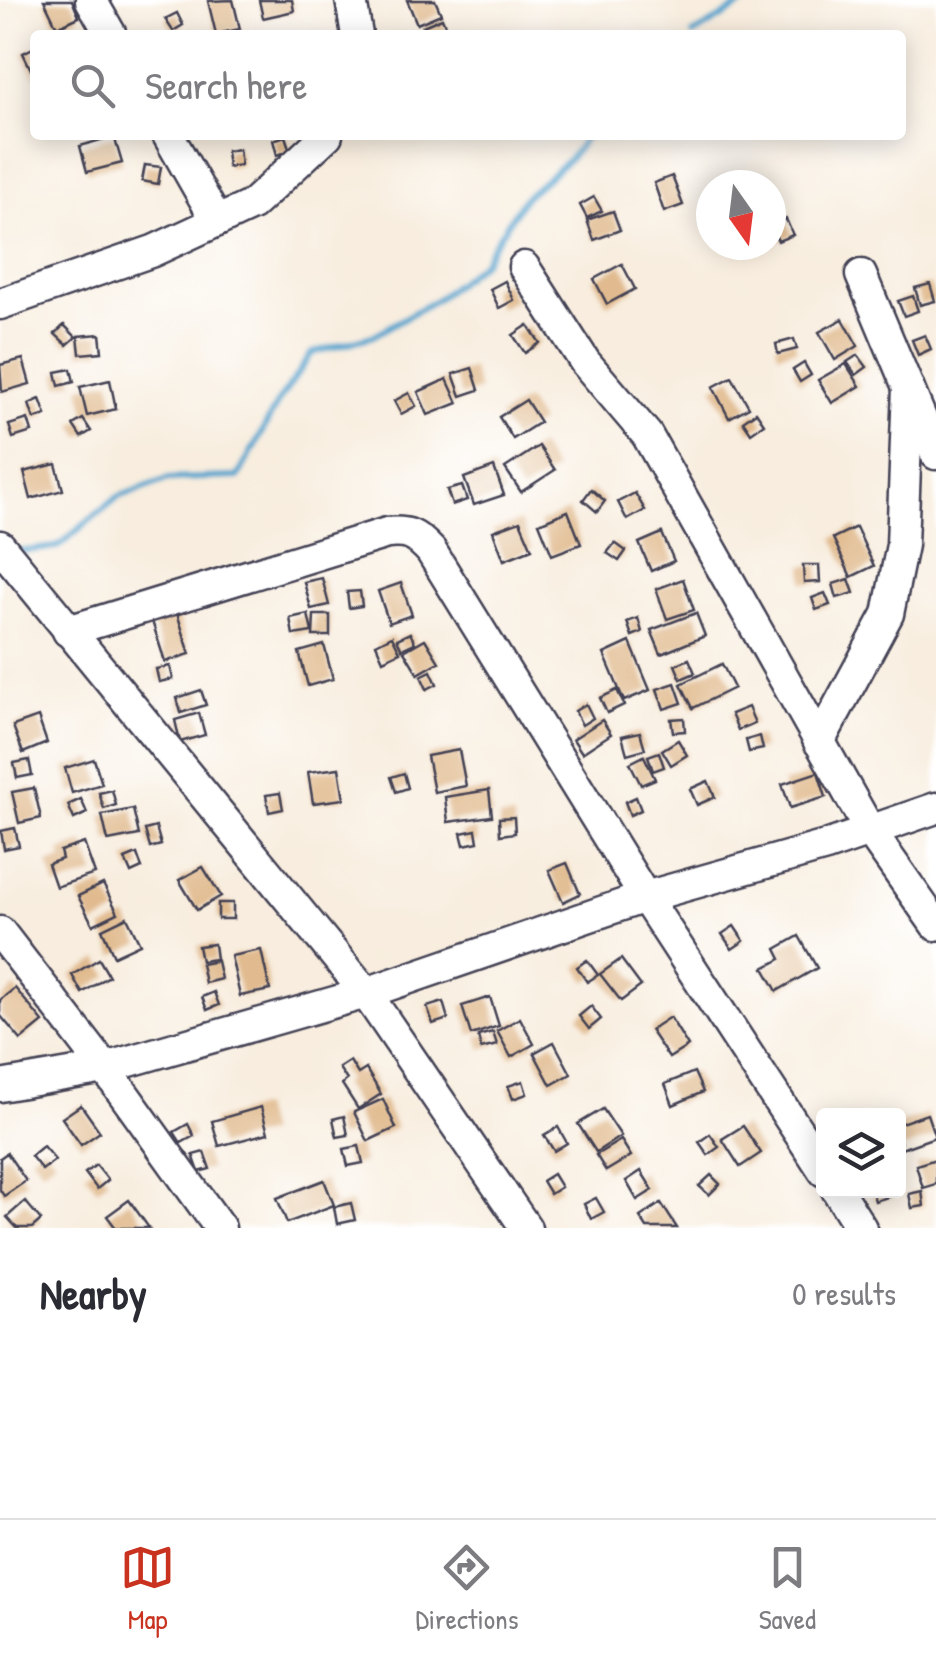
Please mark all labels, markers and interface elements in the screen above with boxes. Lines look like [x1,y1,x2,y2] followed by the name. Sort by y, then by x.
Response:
[30,30,906,140] search box
[65,58,120,113] icon: search
[145,59,307,111] text: Search here
[696,170,786,260] north arrow
[816,1108,906,1198] map controls
[816,1108,906,1198] button: layers
[40,1265,147,1322] text: Nearby
[792,1272,896,1315] text: 0 results
[120,1540,175,1638] tab: Map
[415,1540,518,1638] tab: Directions
[759,1540,816,1638] tab: Saved

